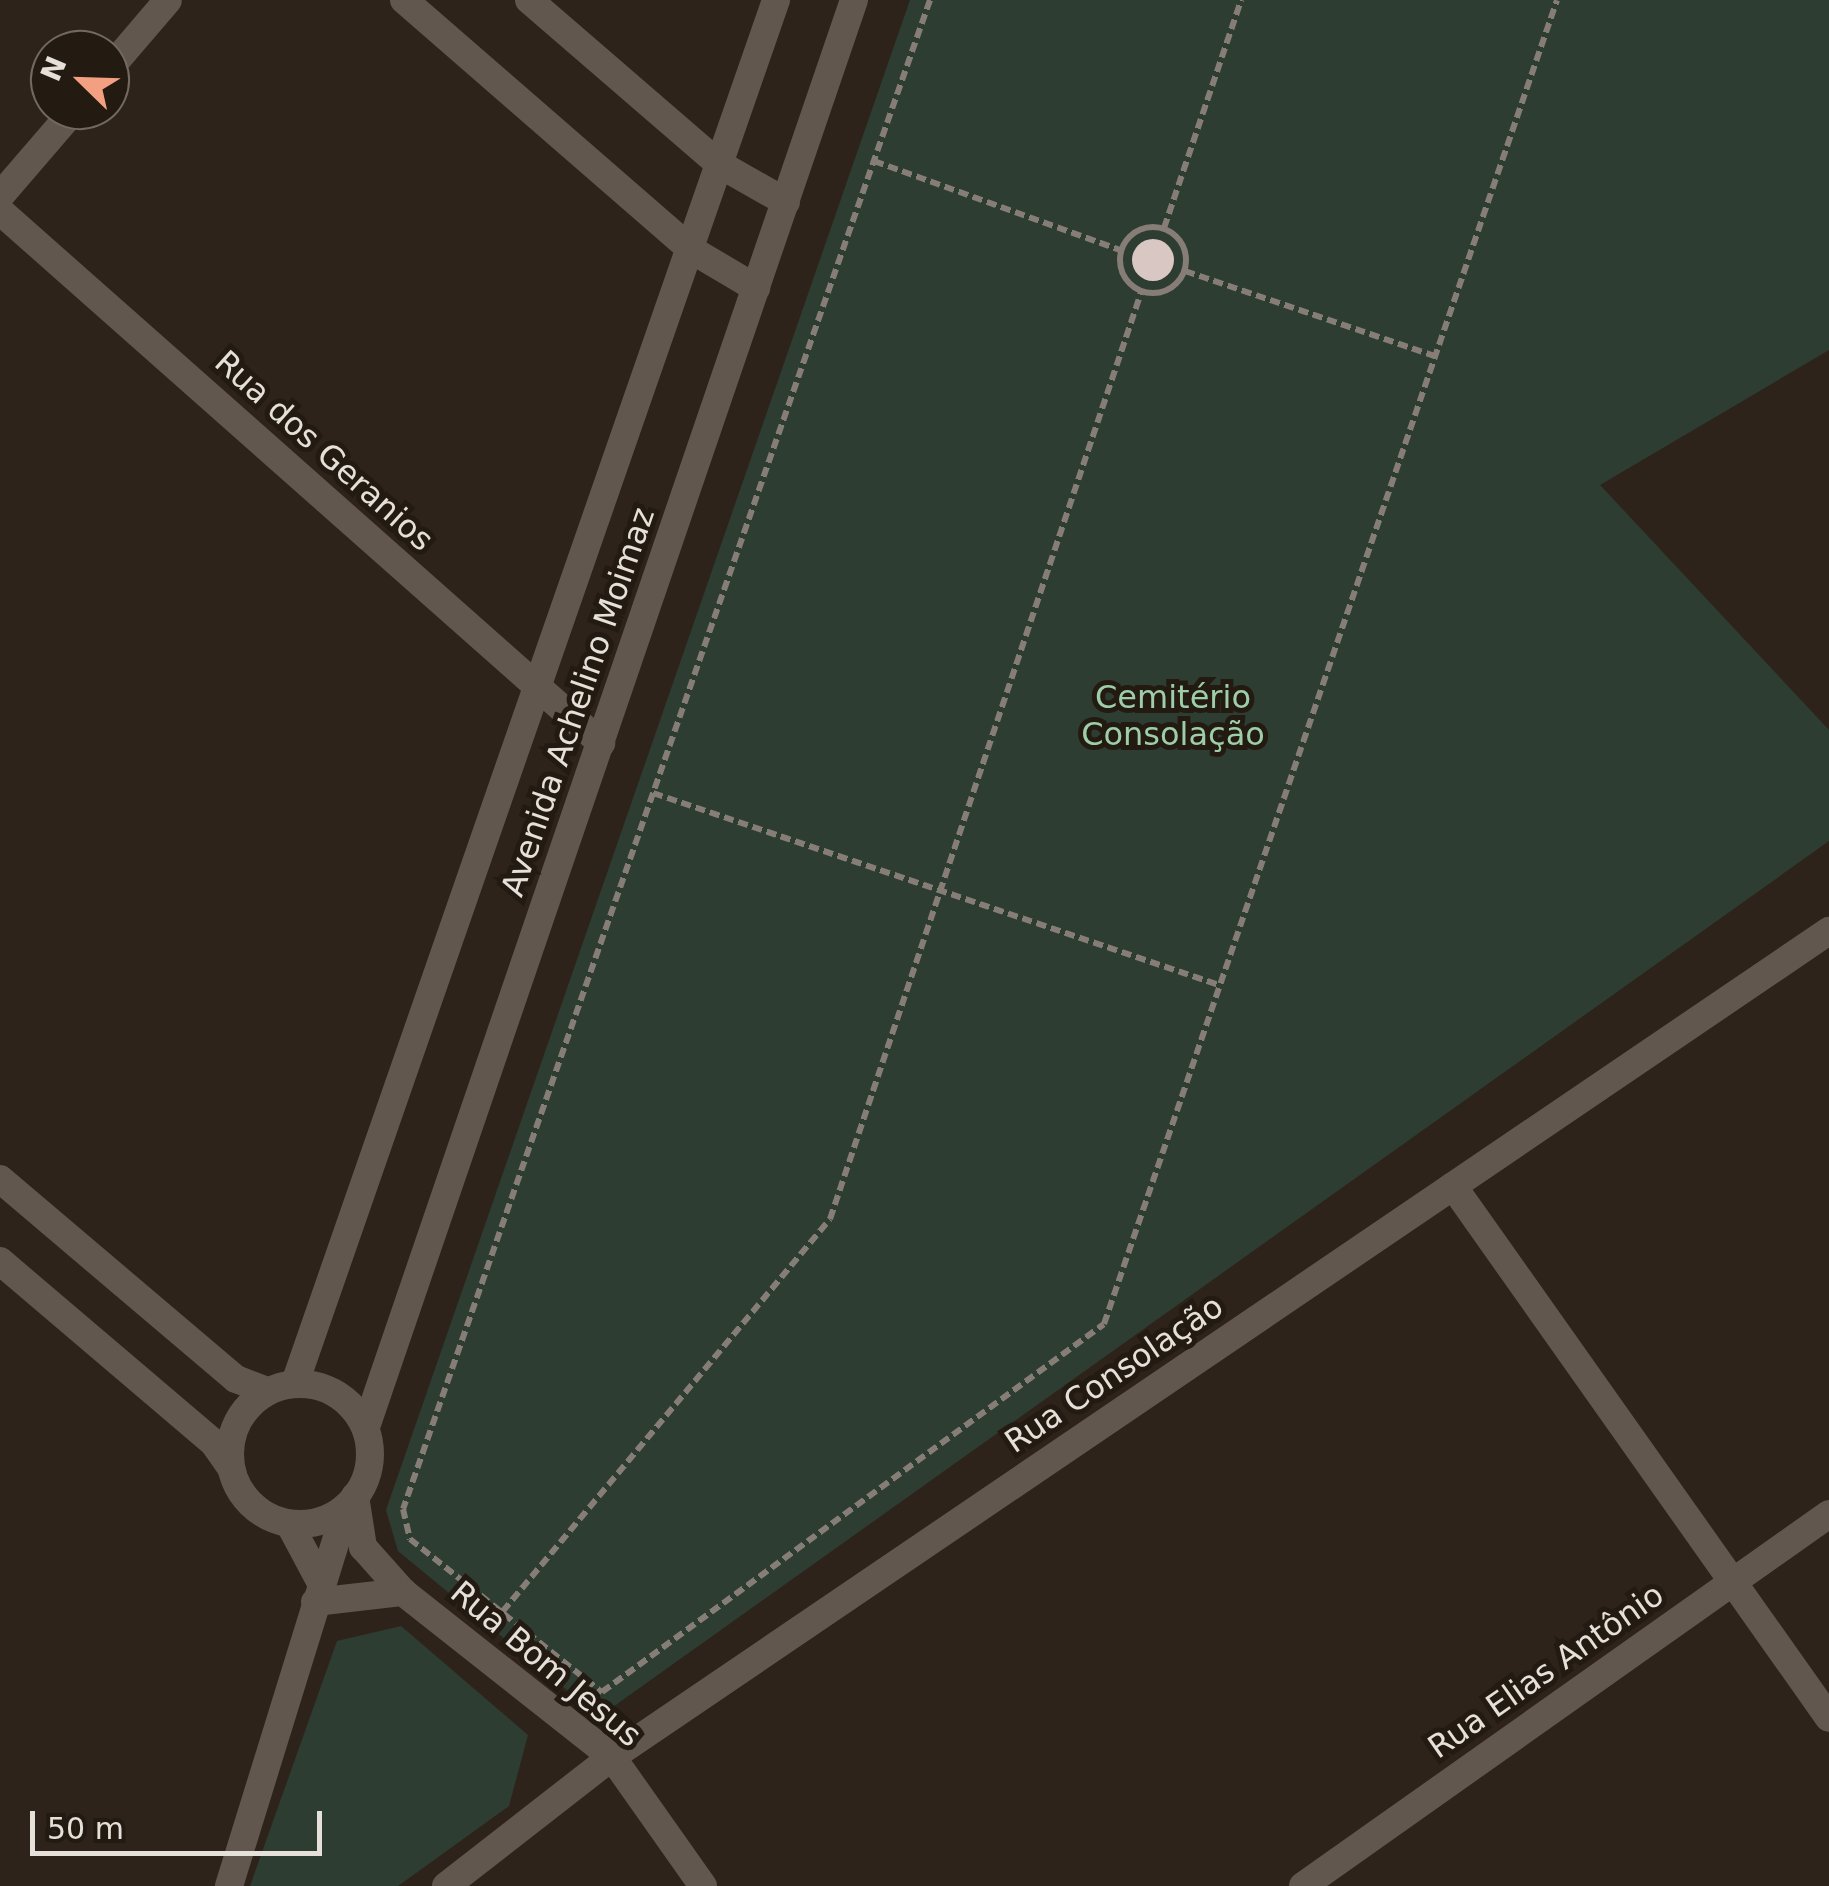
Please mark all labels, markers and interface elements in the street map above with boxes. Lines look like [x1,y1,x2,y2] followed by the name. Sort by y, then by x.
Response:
[30,30,130,130] north arrow
[34,52,74,86] text: N
[207,343,441,559] street label: Rua dos Geranios
[493,503,663,901] street label: Avenida Achelino Moimaz
[1081,679,1265,754] park label: Cemitério Consolação
[998,1287,1230,1461] street label: Rua Consolação
[443,1573,649,1755] street label: Rua Bom Jesus
[1421,1575,1671,1767] street label: Rua Elias Antônio
[35,1791,328,1853] scale bar
[47,1811,124,1846] text: 50 m

